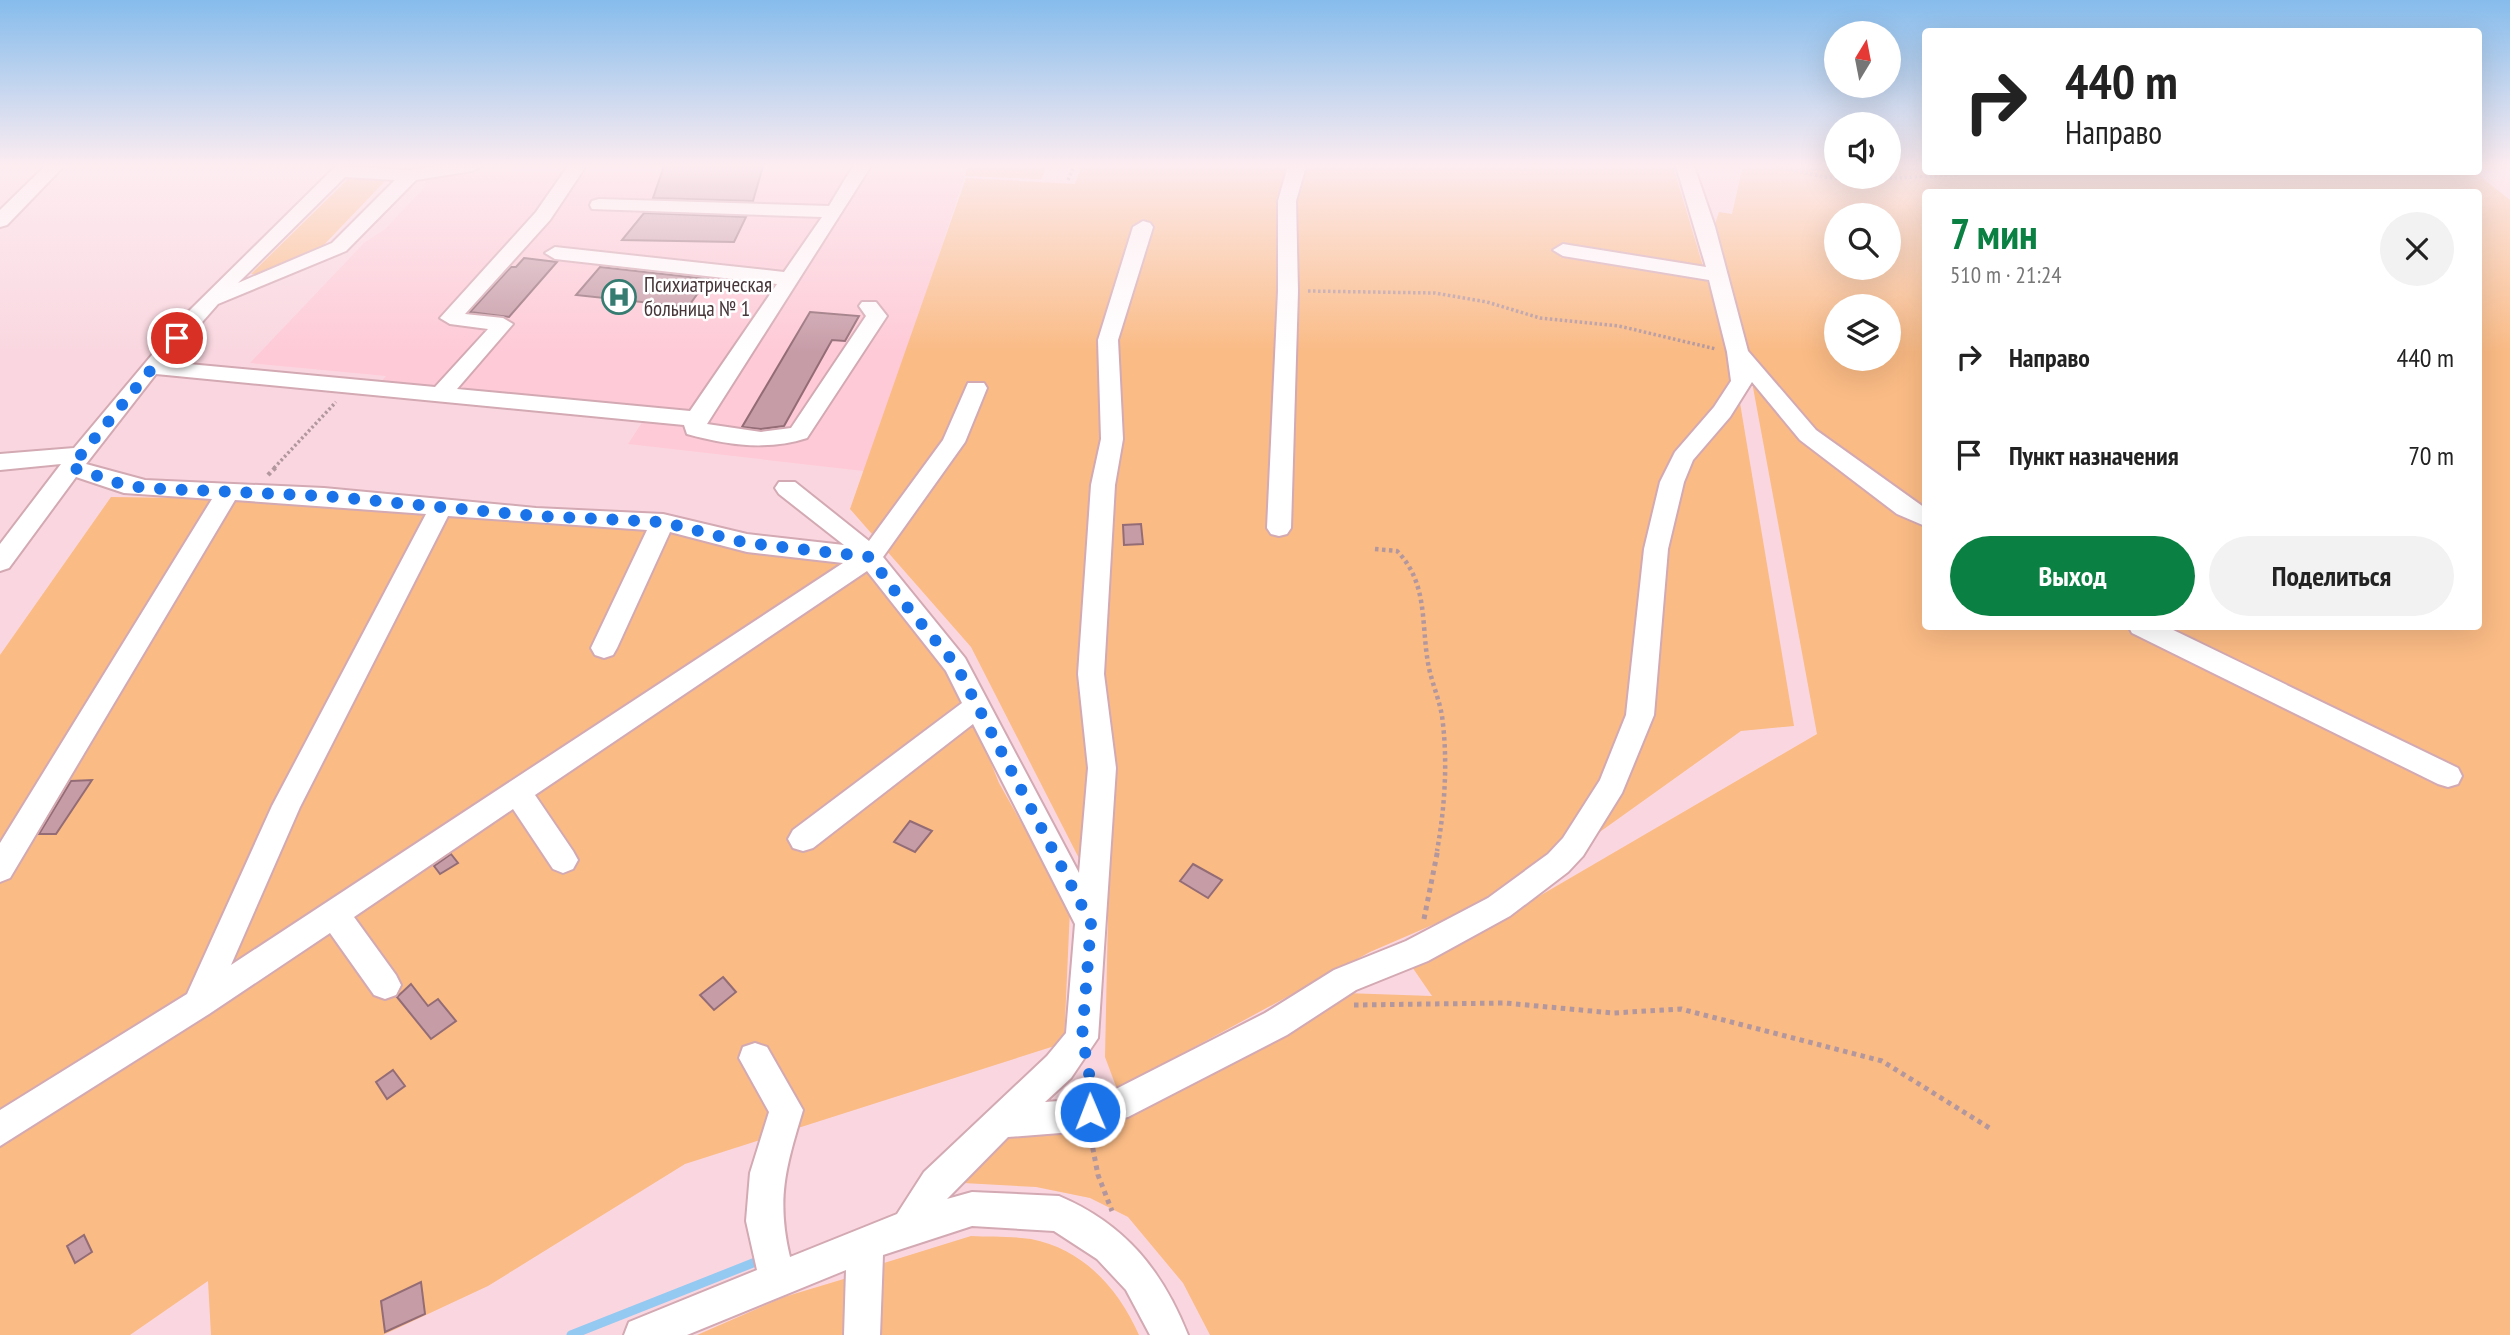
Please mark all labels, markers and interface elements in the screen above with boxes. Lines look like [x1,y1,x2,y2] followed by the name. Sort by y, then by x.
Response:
[1824,21,1900,98] north arrow
[1824,21,1901,371] map controls
[2065,49,2178,113] text: 440 m
[1950,56,2041,147] icon: right
[2065,111,2162,153] text: Направо
[1824,112,1901,189] button: sound
[1824,203,1901,280] button: search
[1950,206,2038,261] text: 7 мин
[2380,212,2454,286] button: close
[1950,260,2062,289] text: 510 m · 21:24
[644,271,772,322] place label: Психиатрическая больница № 1
[600,278,638,316] hospital icon: Психиатрическая больница № 1
[1824,294,1901,371] button: layers
[147,308,207,368] pin
[158,319,196,357] icon: arrive
[1950,338,1988,376] icon: right
[2009,341,2090,374] text: Направо
[2396,341,2454,374] text: 440 m
[1950,436,1988,474] icon: arrive
[2009,439,2179,472] text: Пункт назначения
[2408,439,2454,472] text: 70 m
[1950,536,2195,616] button: Выход
[2209,536,2454,616] button: Поделиться
[1053,1075,1127,1149] position arrow

